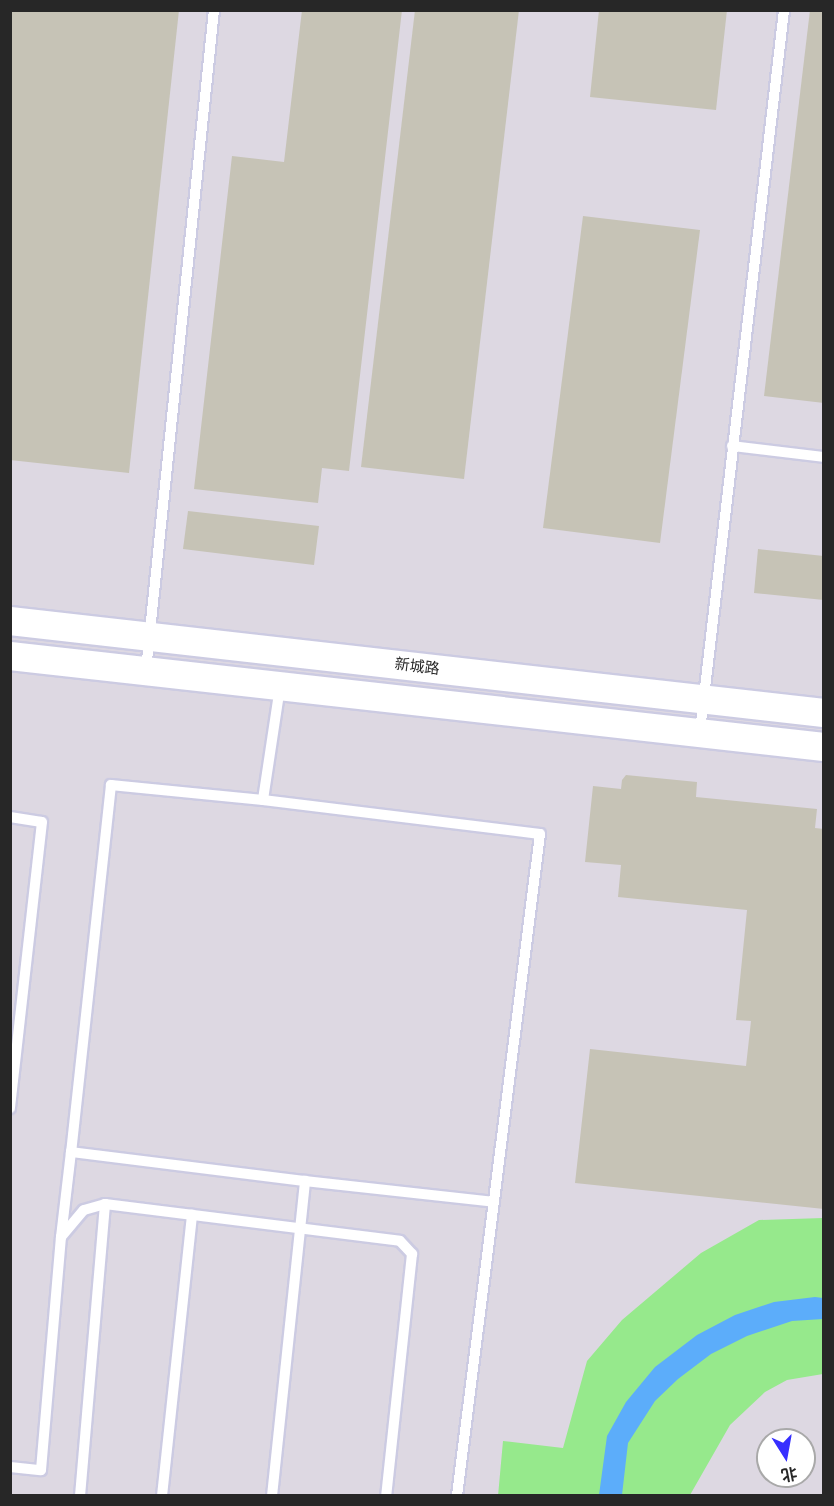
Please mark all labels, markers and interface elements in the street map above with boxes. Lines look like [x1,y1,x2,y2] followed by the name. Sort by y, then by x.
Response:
[394,655,440,679] street label: 新城路
[756,1428,816,1488] north arrow
[779,1463,799,1485] text: 北

